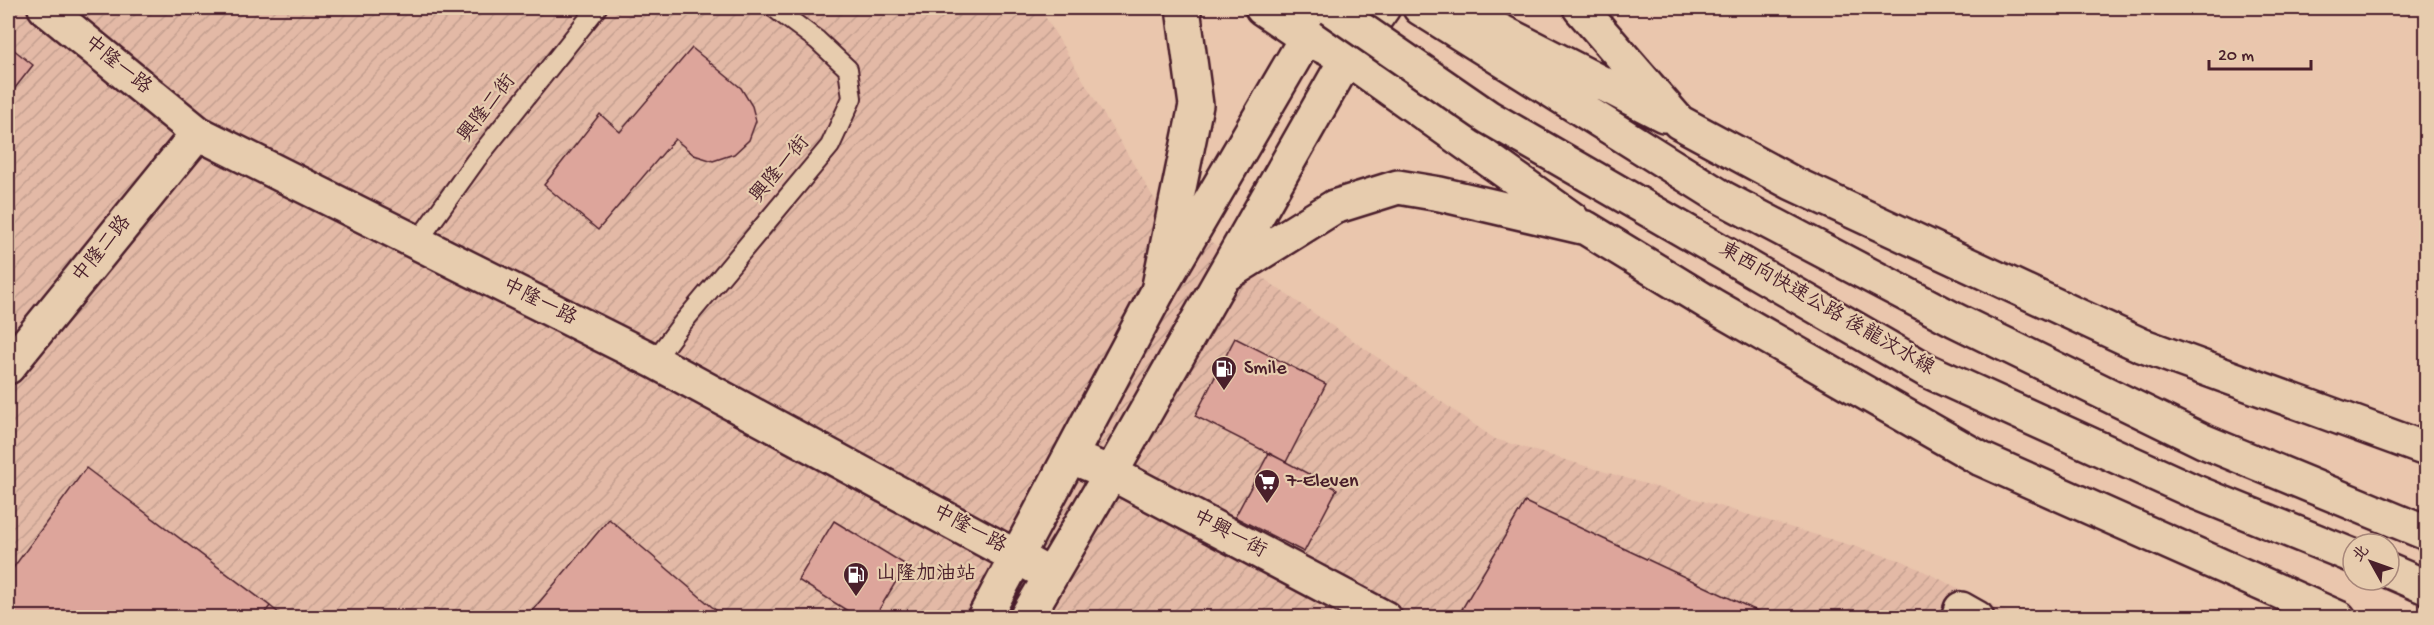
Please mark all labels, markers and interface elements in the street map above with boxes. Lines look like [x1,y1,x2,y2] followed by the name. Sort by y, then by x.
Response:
[79,30,157,101] street label: 中隆一路
[2209,33,2311,71] scale bar
[2218,46,2254,67] text: 20 m
[453,69,522,148] street label: 興隆二街
[745,131,816,208] street label: 興隆一街
[67,210,138,288] street label: 中隆二路
[1714,237,1939,381] street label: 東西向快速公路 後龍汶水線
[498,273,582,332] street label: 中隆一路
[1209,354,1239,392] fuel station icon: Smile
[1244,358,1287,381] place label: Smile
[1252,467,1282,505] supermarket icon: 7-Eleven
[1285,471,1359,494] place label: 7-Eleven
[928,499,1012,559] street label: 中隆一路
[1188,504,1271,564] street label: 中興一街
[2341,532,2401,592] north arrow
[2349,542,2375,567] text: 北
[841,560,871,598] fuel station icon: 山隆加油站
[876,562,976,587] place label: 山隆加油站

